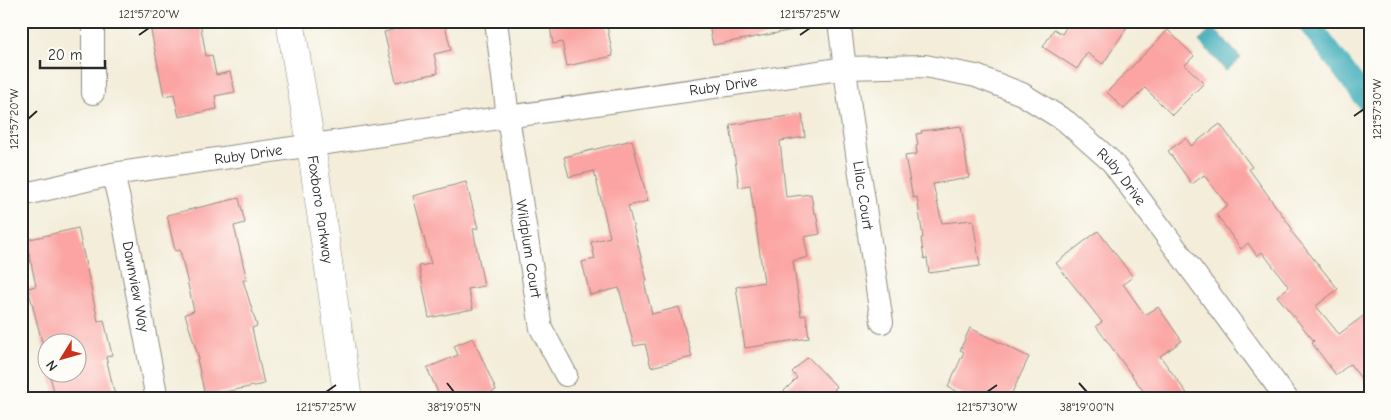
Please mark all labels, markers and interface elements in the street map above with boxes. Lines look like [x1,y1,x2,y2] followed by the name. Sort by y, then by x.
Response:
[119,7,180,21] text: 121°57'20"W
[780,7,840,21] text: 121°57'25"W
[40,38,105,70] scale bar
[48,46,82,64] text: 20 m
[688,72,759,100] street label: Ruby Drive
[1370,78,1384,139] text: 121°57'30"W
[7,88,21,149] text: 121°57'20"W
[213,141,284,168] street label: Ruby Drive
[1093,144,1150,209] street label: Ruby Drive
[304,154,337,265] street label: Foxboro Parkway
[849,160,877,232] street label: Lilac Court
[512,198,545,300] street label: Wildplum Court
[119,240,153,334] street label: Dawnview Way
[38,332,88,382] north arrow
[42,357,62,374] text: N
[296,400,356,414] text: 121°57'25"W
[427,400,481,414] text: 38°19'05"N
[957,400,1018,414] text: 121°57'30"W
[1060,400,1114,414] text: 38°19'00"N

